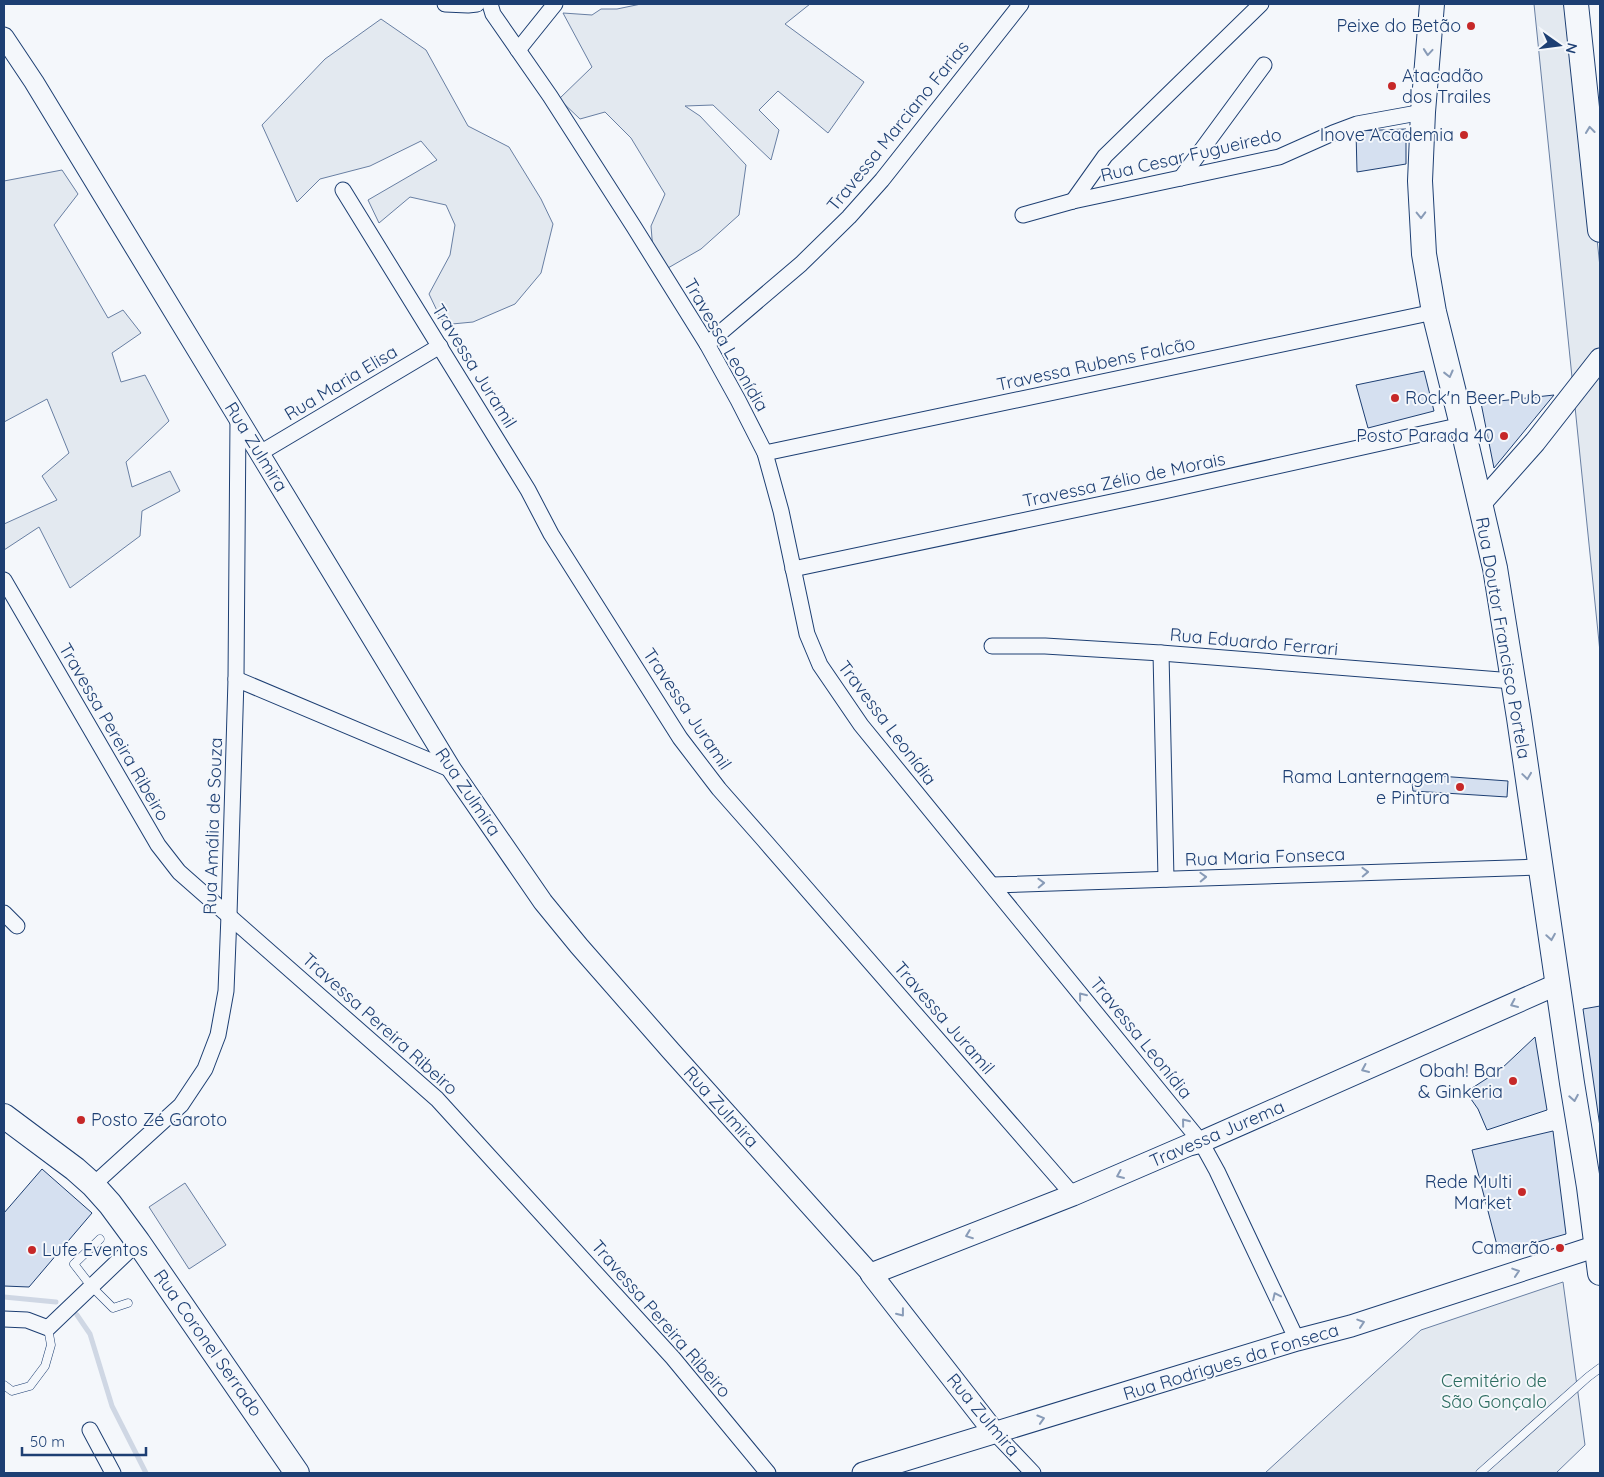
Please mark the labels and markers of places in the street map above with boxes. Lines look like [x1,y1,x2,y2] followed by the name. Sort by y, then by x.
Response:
[1336,14,1461,37] place label: Peixe do Betão
[1465,20,1477,32] marker: Peixe do Betão
[1402,64,1491,108] place label: Atacadão dos Trailes
[1386,80,1398,92] marker: Atacadão dos Trailes
[1320,123,1454,146] place label: Inove Academia
[1458,129,1470,141] marker: Inove Academia
[1405,386,1541,409] place label: Rock'n Beer Pub
[1389,392,1401,404] marker: Rock'n Beer Pub
[1356,424,1494,447] place label: Posto Parada 40
[1498,430,1510,442] marker: Posto Parada 40
[1282,765,1450,809] place label: Rama Lanternagem e Pintura
[1454,781,1466,793] marker: Rama Lanternagem e Pintura
[1418,1059,1503,1103] place label: Obah! Bar & Ginkeria
[1507,1075,1519,1087] marker: Obah! Bar & Ginkeria
[91,1108,227,1131] place label: Posto Zé Garoto
[75,1114,87,1126] marker: Posto Zé Garoto
[1425,1170,1512,1214] place label: Rede Multi Market
[1516,1186,1528,1198] marker: Rede Multi Market
[1472,1236,1550,1259] place label: Camarão
[42,1238,148,1261] place label: Lufe Eventos
[1554,1242,1566,1254] marker: Camarão
[26,1244,38,1256] marker: Lufe Eventos

